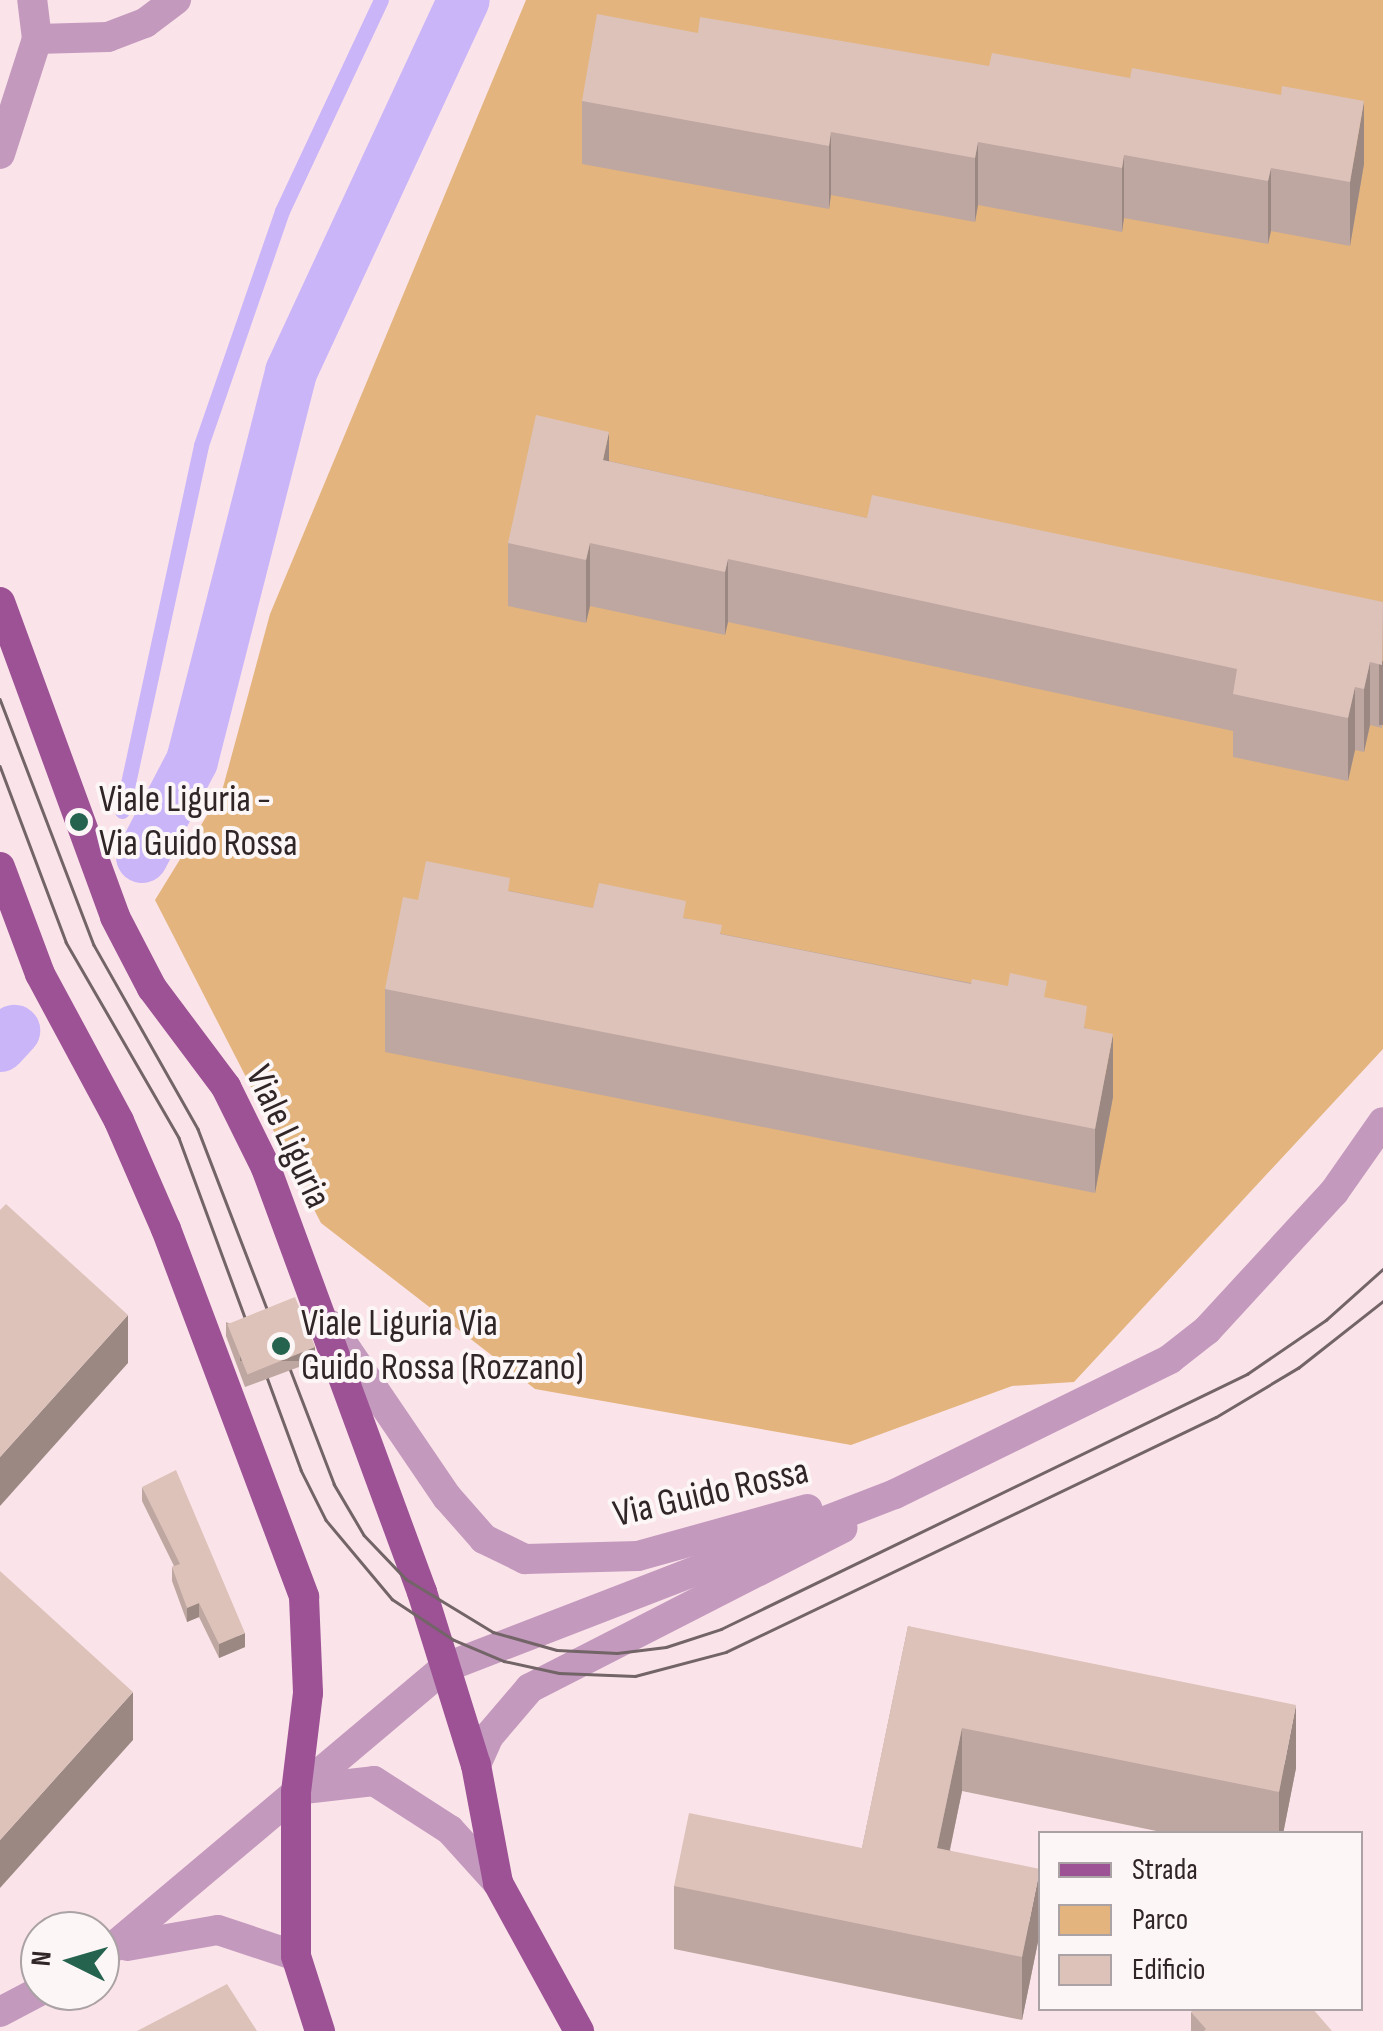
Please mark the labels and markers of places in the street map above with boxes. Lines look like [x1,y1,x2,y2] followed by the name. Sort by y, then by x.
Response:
[99,777,298,866] place label: Viale Liguria - Via Guido Rossa
[68,811,90,833] marker: Viale Liguria - Via Guido Rossa
[301,1301,584,1390] place label: Viale Liguria Via Guido Rossa (Rozzano)
[270,1335,292,1357] marker: Viale Liguria Via Guido Rossa (Rozzano)

